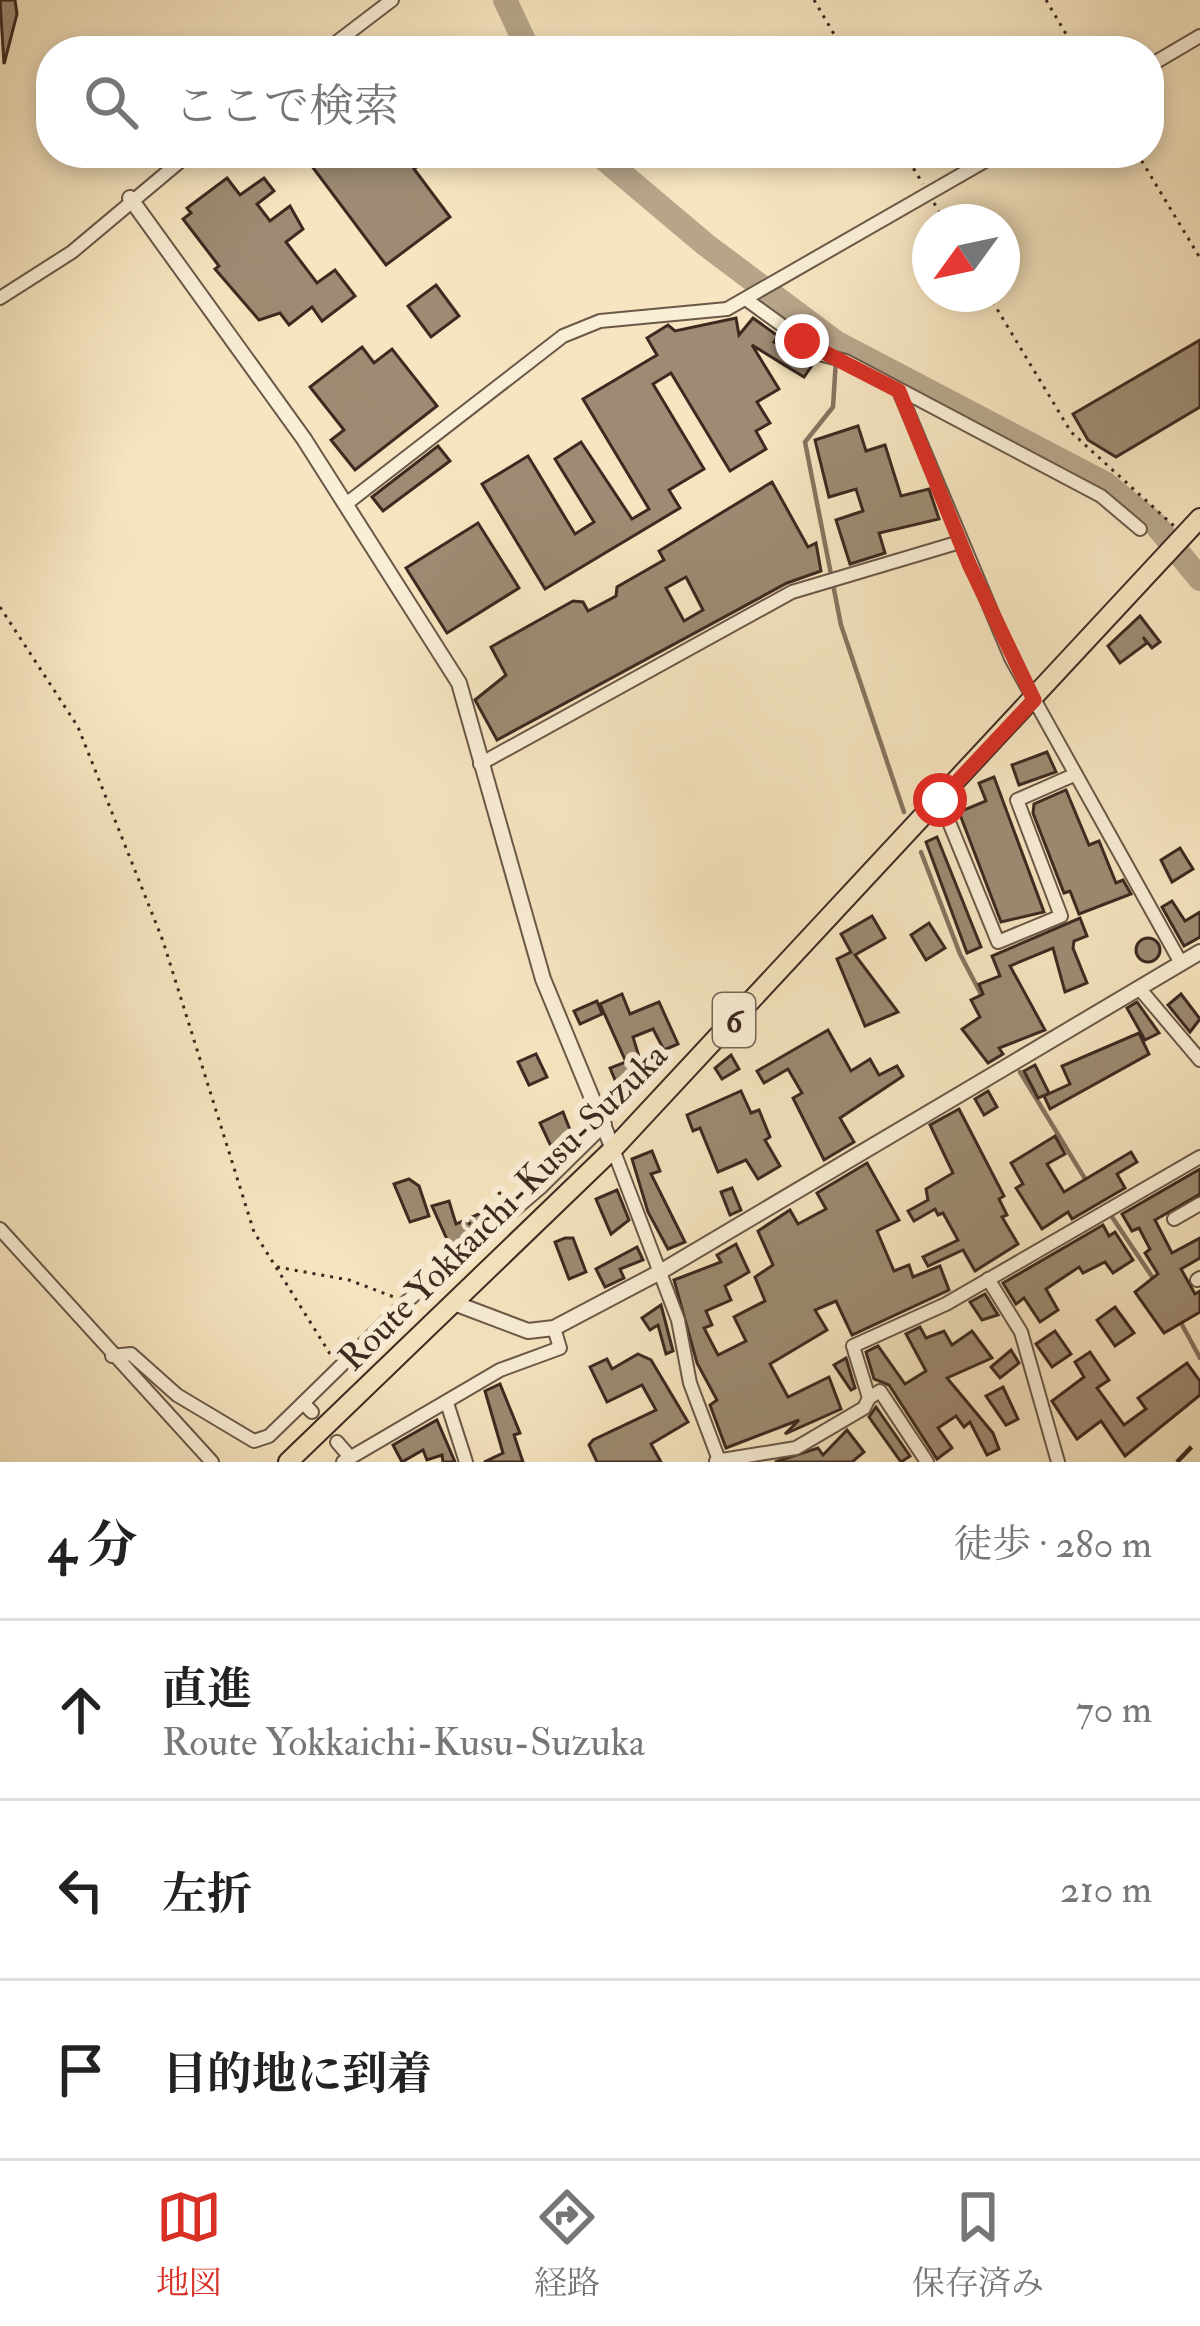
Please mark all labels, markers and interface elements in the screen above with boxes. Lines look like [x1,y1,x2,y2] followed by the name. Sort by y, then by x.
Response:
[36,36,1164,168] search box
[78,69,144,135] icon: search
[174,79,399,135] text: ここで検索
[912,204,1020,312] north arrow
[775,314,829,368] route end
[913,773,967,827] route start
[713,993,755,1047] road number: 6
[329,1033,677,1381] street label: Route Yokkaichi-Kusu-Suzuka
[48,1514,137,1578] text: 4 分
[953,1520,1152,1569] text: 徒歩 · 280 m
[162,1662,252,1718] text: 直進
[48,1677,114,1743] icon: ahead
[1076,1685,1152,1734] text: 70 m
[162,1718,645,1767] text: Route Yokkaichi-Kusu-Suzuka
[48,1857,114,1923] icon: left
[1060,1865,1152,1914] text: 210 m
[162,1867,252,1923] text: 左折
[48,2037,114,2103] icon: arrive
[162,2047,432,2103] text: 目的地に到着
[156,2184,222,2304] tab: 地図
[534,2184,600,2304] tab: 経路
[912,2184,1044,2304] tab: 保存済み

